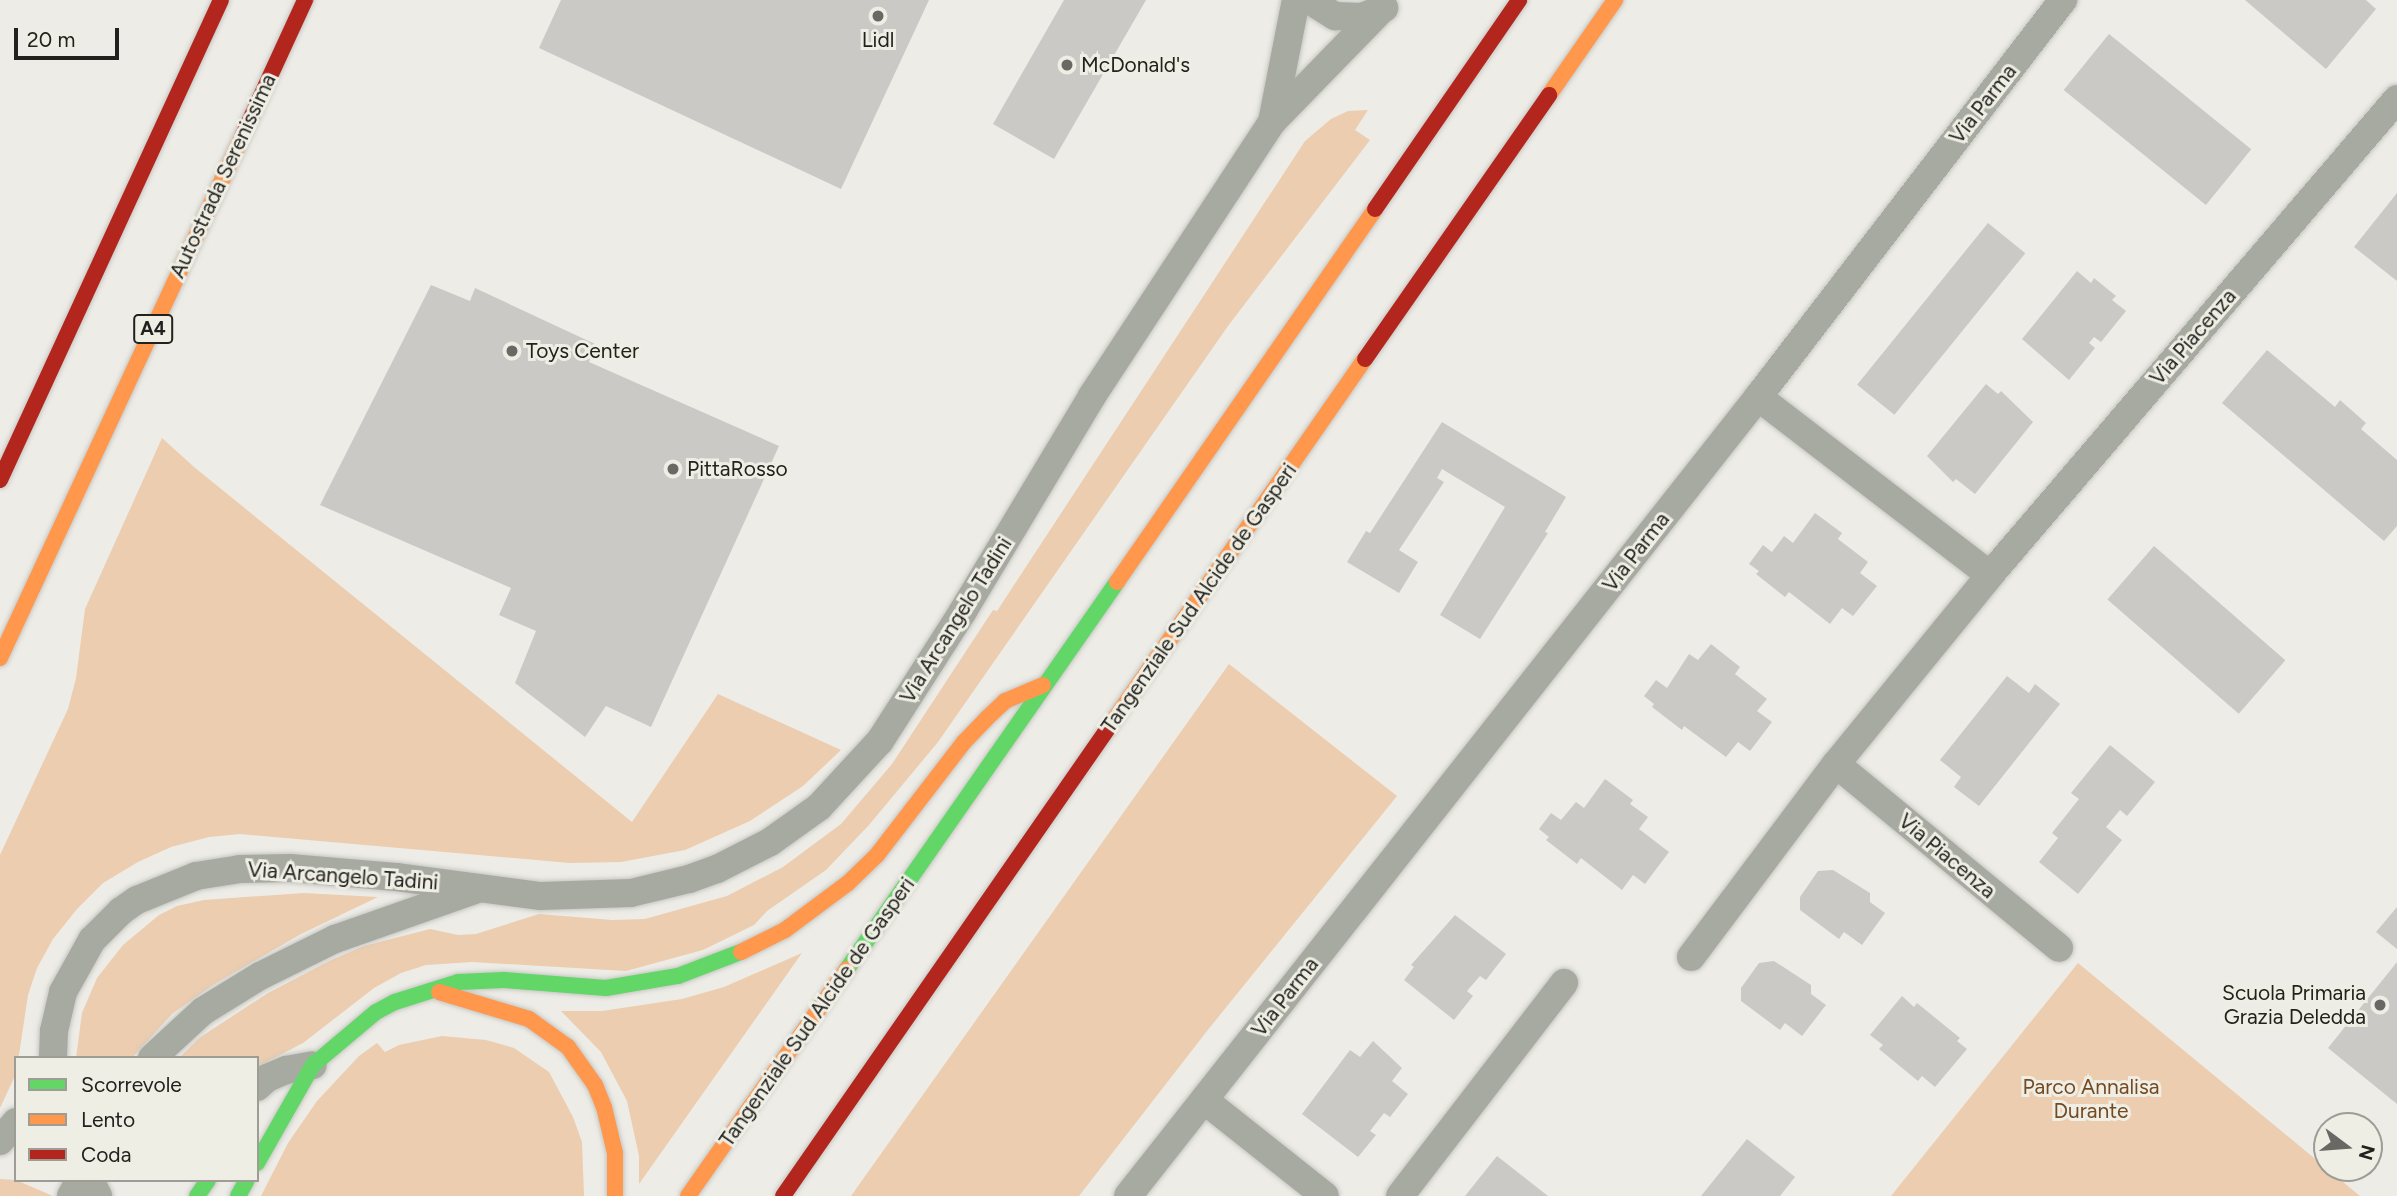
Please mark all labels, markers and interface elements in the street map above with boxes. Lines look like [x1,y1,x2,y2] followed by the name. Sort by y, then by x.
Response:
[870,8,886,24] marker: Lidl
[18,14,122,58] scale bar
[27,27,75,52] text: 20 m
[862,27,894,53] place label: Lidl
[1081,52,1190,78] place label: McDonald's
[1059,57,1075,73] marker: McDonald's
[1944,59,2022,149] street label: Via Parma
[165,70,281,282] street label: Autostrada Serenissima
[2145,284,2241,390] street label: Via Piacenza
[132,314,174,344] road number: A4
[526,338,639,364] place label: Toys Center
[504,343,520,359] marker: Toys Center
[687,456,788,482] place label: PittaRosso
[1096,459,1302,737] street label: Tangenziale Sud Alcide de Gasperi
[665,461,681,477] marker: PittaRosso
[1597,507,1675,597] street label: Via Parma
[895,532,1017,708] street label: Via Arcangelo Tadini
[1893,808,2001,904] street label: Via Piacenza
[247,857,439,895] street label: Via Arcangelo Tadini
[714,873,920,1151] street label: Tangenziale Sud Alcide de Gasperi
[1246,952,1324,1042] street label: Via Parma
[2222,980,2366,1030] place label: Scuola Primaria Grazia Deledda
[2372,997,2388,1013] marker: Scuola Primaria Grazia Deledda
[14,1056,259,1182] legend
[81,1072,182,1097] text: Scorrevole
[2023,1074,2159,1124] park label: Parco Annalisa Durante
[81,1107,135,1132] text: Lento
[2313,1112,2383,1182] north arrow
[81,1142,131,1167] text: Coda
[2354,1142,2380,1163] text: N

